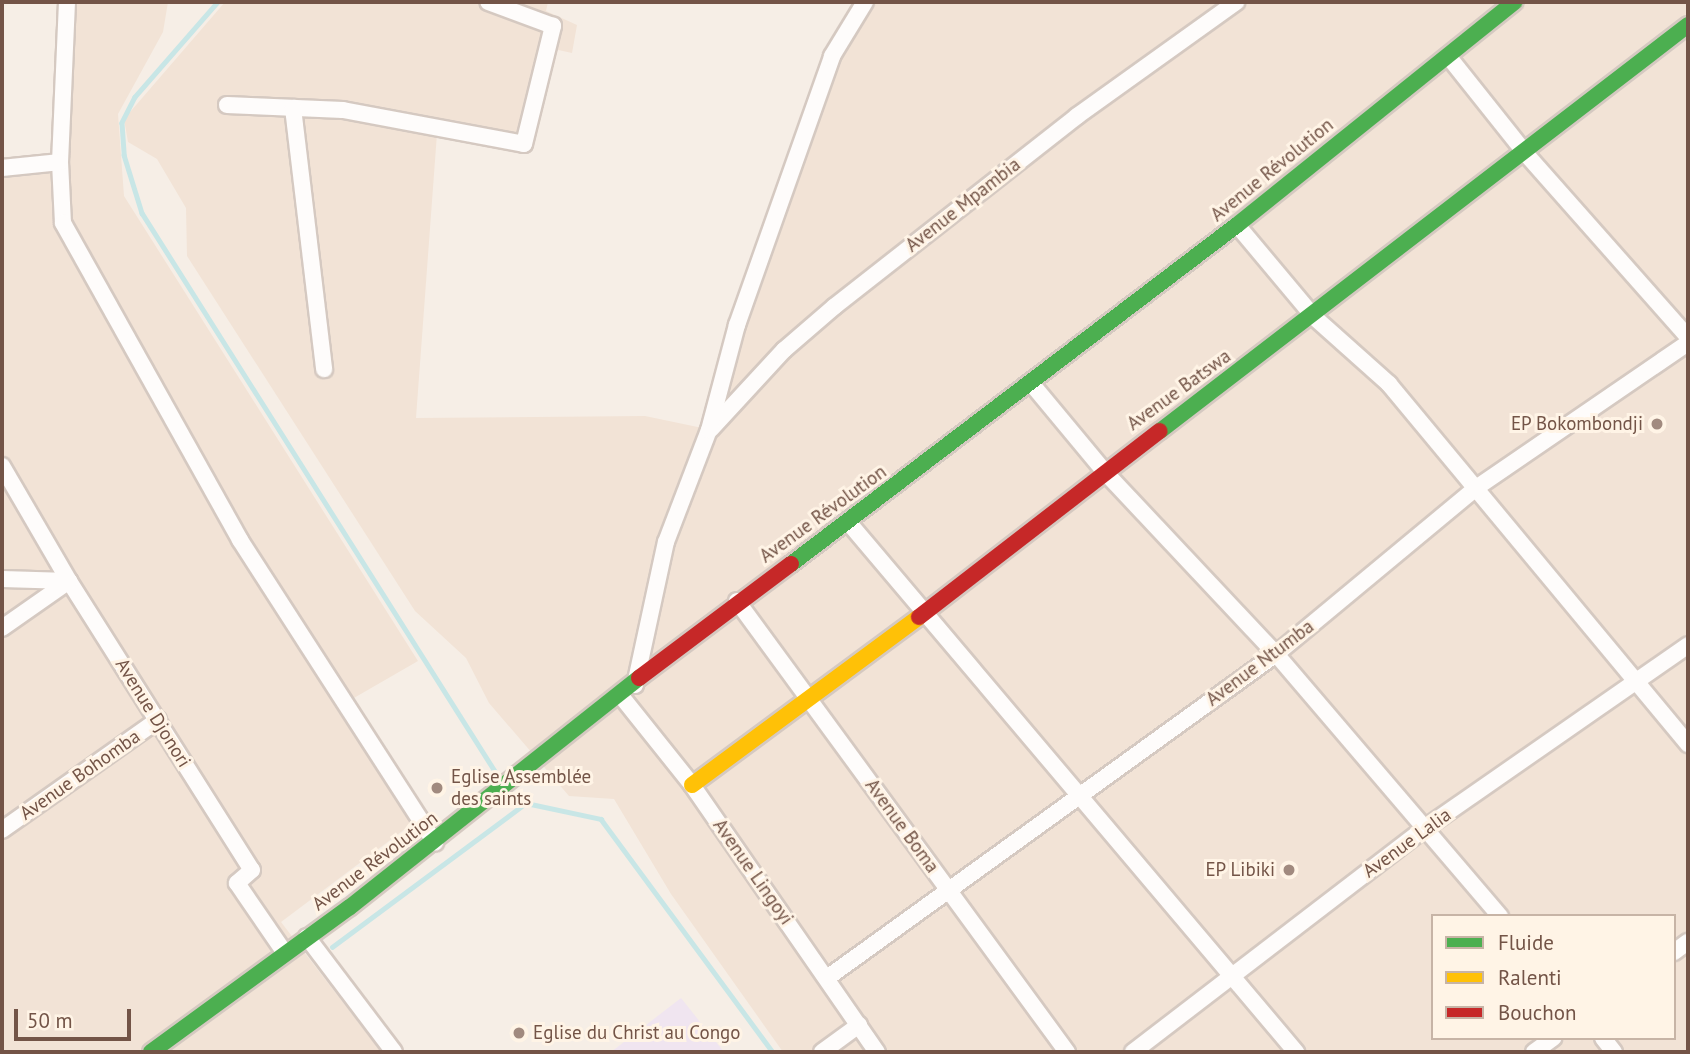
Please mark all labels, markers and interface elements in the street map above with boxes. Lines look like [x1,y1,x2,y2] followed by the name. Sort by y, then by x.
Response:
[1206,114,1338,226] street label: Avenue Révolution
[901,153,1025,257] street label: Avenue Mpambia
[1123,345,1235,435] street label: Avenue Batswa
[1510,413,1643,435] place label: EP Bokombondji
[1649,416,1665,432] marker: EP Bokombondji
[755,460,891,568] street label: Avenue Révolution
[1202,615,1318,711] street label: Avenue Ntumba
[110,654,196,772] street label: Avenue Djonori
[16,725,144,825] street label: Avenue Bohomba
[451,766,592,810] place label: Eglise Assemblée des saints
[860,775,944,877] street label: Avenue Boma
[429,780,445,796] marker: Eglise Assemblée des saints
[1358,803,1456,883] street label: Avenue Lalia
[308,806,442,916] street label: Avenue Révolution
[708,815,798,929] street label: Avenue Lingoyi
[1205,859,1275,881] place label: EP Libiki
[1281,862,1297,878] marker: EP Libiki
[1431,914,1676,1040] legend
[1498,929,1554,956] text: Fluide
[1498,964,1562,991] text: Ralenti
[18,995,135,1038] scale bar
[1498,999,1577,1026] text: Bouchon
[27,1007,73,1034] text: 50 m
[533,1022,740,1044] place label: Eglise du Christ au Congo
[511,1025,527,1041] marker: Eglise du Christ au Congo

